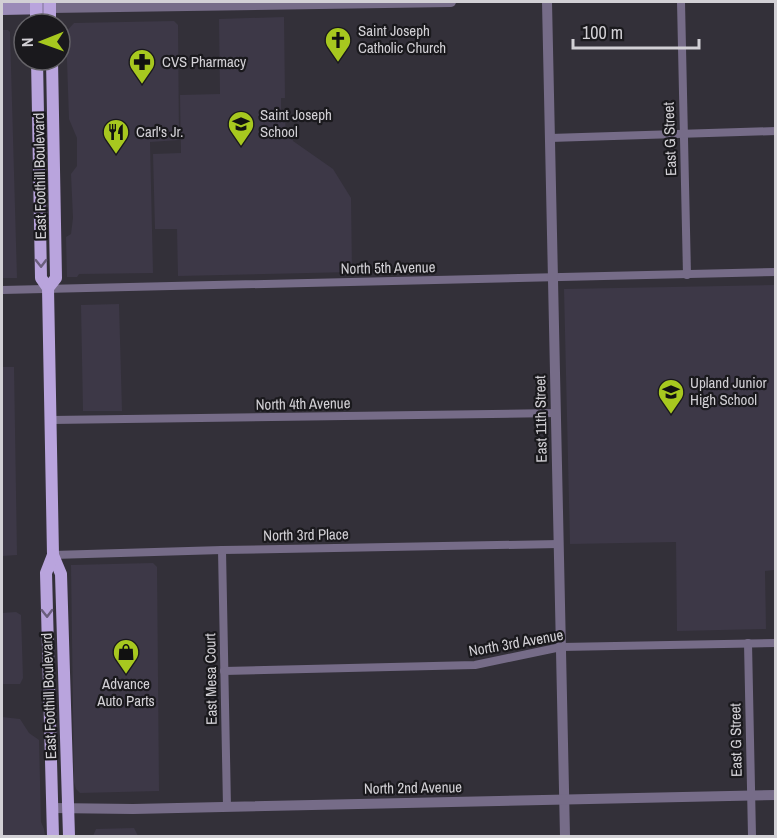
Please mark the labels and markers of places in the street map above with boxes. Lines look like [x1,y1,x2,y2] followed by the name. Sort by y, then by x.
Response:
[358,20,446,58] place label: Saint Joseph Catholic Church
[323,25,353,63] church icon: Saint Joseph Catholic Church
[127,47,157,85] pharmacy icon: CVS Pharmacy
[162,51,247,72] place label: CVS Pharmacy
[260,104,332,142] place label: Saint Joseph School
[226,109,256,147] school or university icon: Saint Joseph School
[101,117,131,155] restaurant icon: Carl's Jr.
[136,121,183,142] place label: Carl's Jr.
[690,372,767,410] place label: Upland Junior High School
[656,377,686,415] school or university icon: Upland Junior High School
[111,637,141,675] shop icon: Advance Auto Parts
[96,673,155,711] place label: Advance Auto Parts

